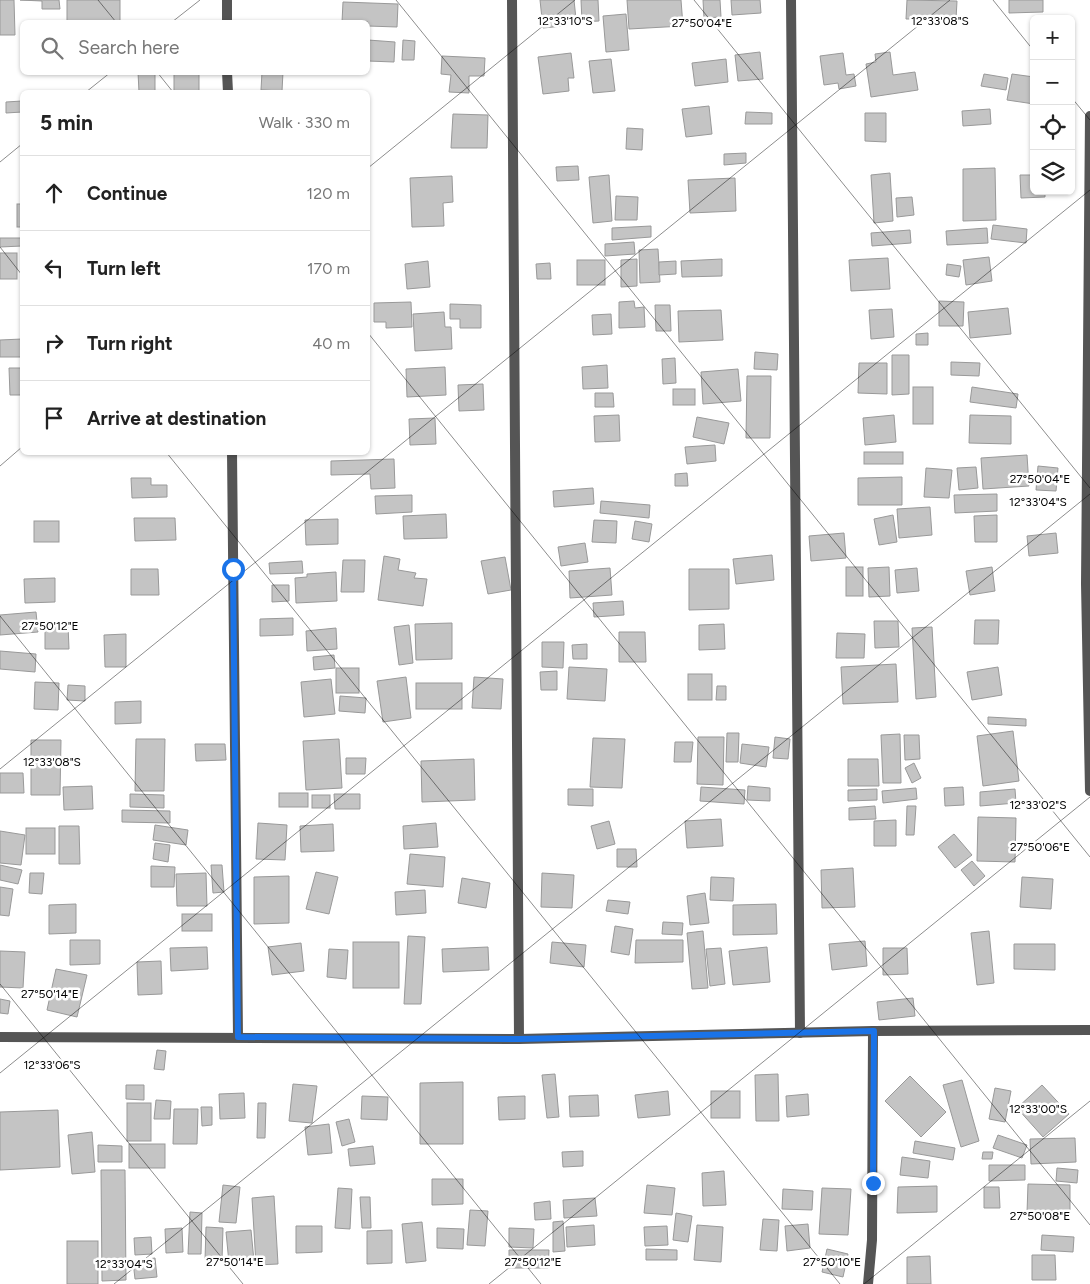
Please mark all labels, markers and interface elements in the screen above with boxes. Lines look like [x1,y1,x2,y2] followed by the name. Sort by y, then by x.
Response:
[537,14,593,28] text: 12°33'10"S
[911,14,969,28] text: 12°33'08"S
[1030,15,1075,195] map controls
[1030,15,1075,60] button: +
[672,16,732,30] text: 27°50'04"E
[20,20,370,75] search box
[38,34,66,62] icon: search
[78,36,180,59] text: Search here
[1030,60,1075,105] button: −
[1030,105,1075,150] button: locate
[40,110,93,135] text: 5 min
[259,113,350,132] text: Walk · 330 m
[1030,150,1075,195] button: layers
[40,179,68,207] icon: ahead
[87,182,167,205] text: Continue
[307,184,350,203] text: 120 m
[40,254,68,282] icon: left
[87,257,161,280] text: Turn left
[307,259,350,278] text: 170 m
[40,329,68,357] icon: right
[87,332,173,355] text: Turn right
[312,334,350,353] text: 40 m
[40,404,68,432] icon: arrive
[87,407,266,430] text: Arrive at destination
[1010,472,1070,486] text: 27°50'04"E
[1009,495,1067,509] text: 12°33'04"S
[222,558,245,581] route start
[21,619,79,633] text: 27°50'12"E
[23,755,81,769] text: 12°33'08"S
[1009,798,1067,812] text: 12°33'02"S
[1010,840,1070,854] text: 27°50'06"E
[21,987,79,1001] text: 27°50'14"E
[23,1058,81,1072] text: 12°33'06"S
[1009,1102,1067,1116] text: 12°33'00"S
[862,1172,885,1195] route end
[1010,1209,1070,1223] text: 27°50'08"E
[206,1255,264,1269] text: 27°50'14"E
[504,1255,562,1269] text: 27°50'12"E
[803,1255,861,1269] text: 27°50'10"E
[95,1257,153,1271] text: 12°33'04"S

